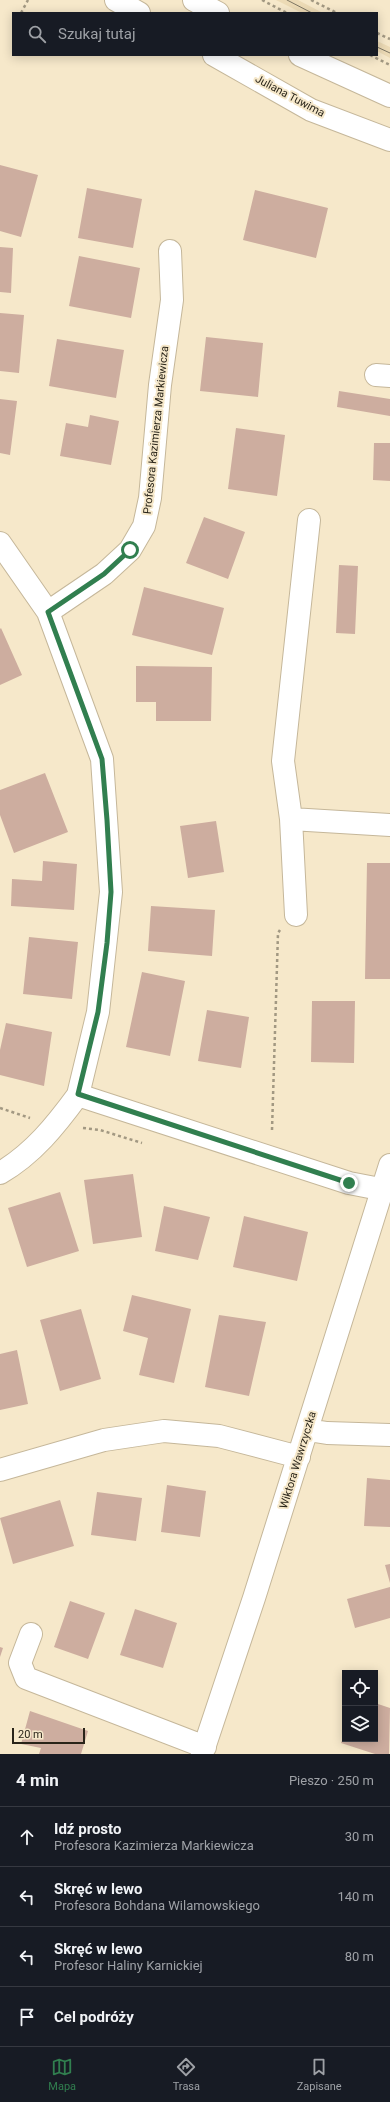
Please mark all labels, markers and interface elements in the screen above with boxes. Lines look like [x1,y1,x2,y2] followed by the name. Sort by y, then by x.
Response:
[12,12,378,56] search box
[26,23,48,45] icon: search
[58,25,136,43] text: Szukaj tutaj
[253,72,327,120] street label: Juliana Tuwima
[141,345,171,515] street label: Profesora Kazimierza Markiewicza
[121,541,139,559] route start
[340,1174,358,1192] route end
[277,1410,319,1510] street label: Wiktora Wawrzyczka
[342,1670,378,1742] map controls
[342,1670,378,1706] button: locate
[342,1706,378,1742] button: layers
[12,1726,85,1745] scale bar
[18,1728,43,1741] text: 20 m
[16,1770,59,1790] text: 4 min
[289,1773,374,1788] text: Pieszo · 250 m
[54,1820,121,1838] text: Idź prosto
[16,1826,38,1848] icon: ahead
[345,1829,374,1844] text: 30 m
[54,1838,254,1853] text: Profesora Kazimierza Markiewicza
[54,1880,143,1898] text: Skręć w lewo
[16,1886,38,1908] icon: left
[337,1889,374,1904] text: 140 m
[54,1898,260,1913] text: Profesora Bohdana Wilamowskiego
[54,1940,143,1958] text: Skręć w lewo
[16,1946,38,1968] icon: left
[345,1949,374,1964] text: 80 m
[54,1958,203,1973] text: Profesor Haliny Karnickiej
[16,2006,38,2028] icon: arrive
[54,2008,134,2026] text: Cel podróży
[48,2056,76,2093] tab: Mapa
[173,2056,200,2093] tab: Trasa
[297,2056,342,2093] tab: Zapisane

